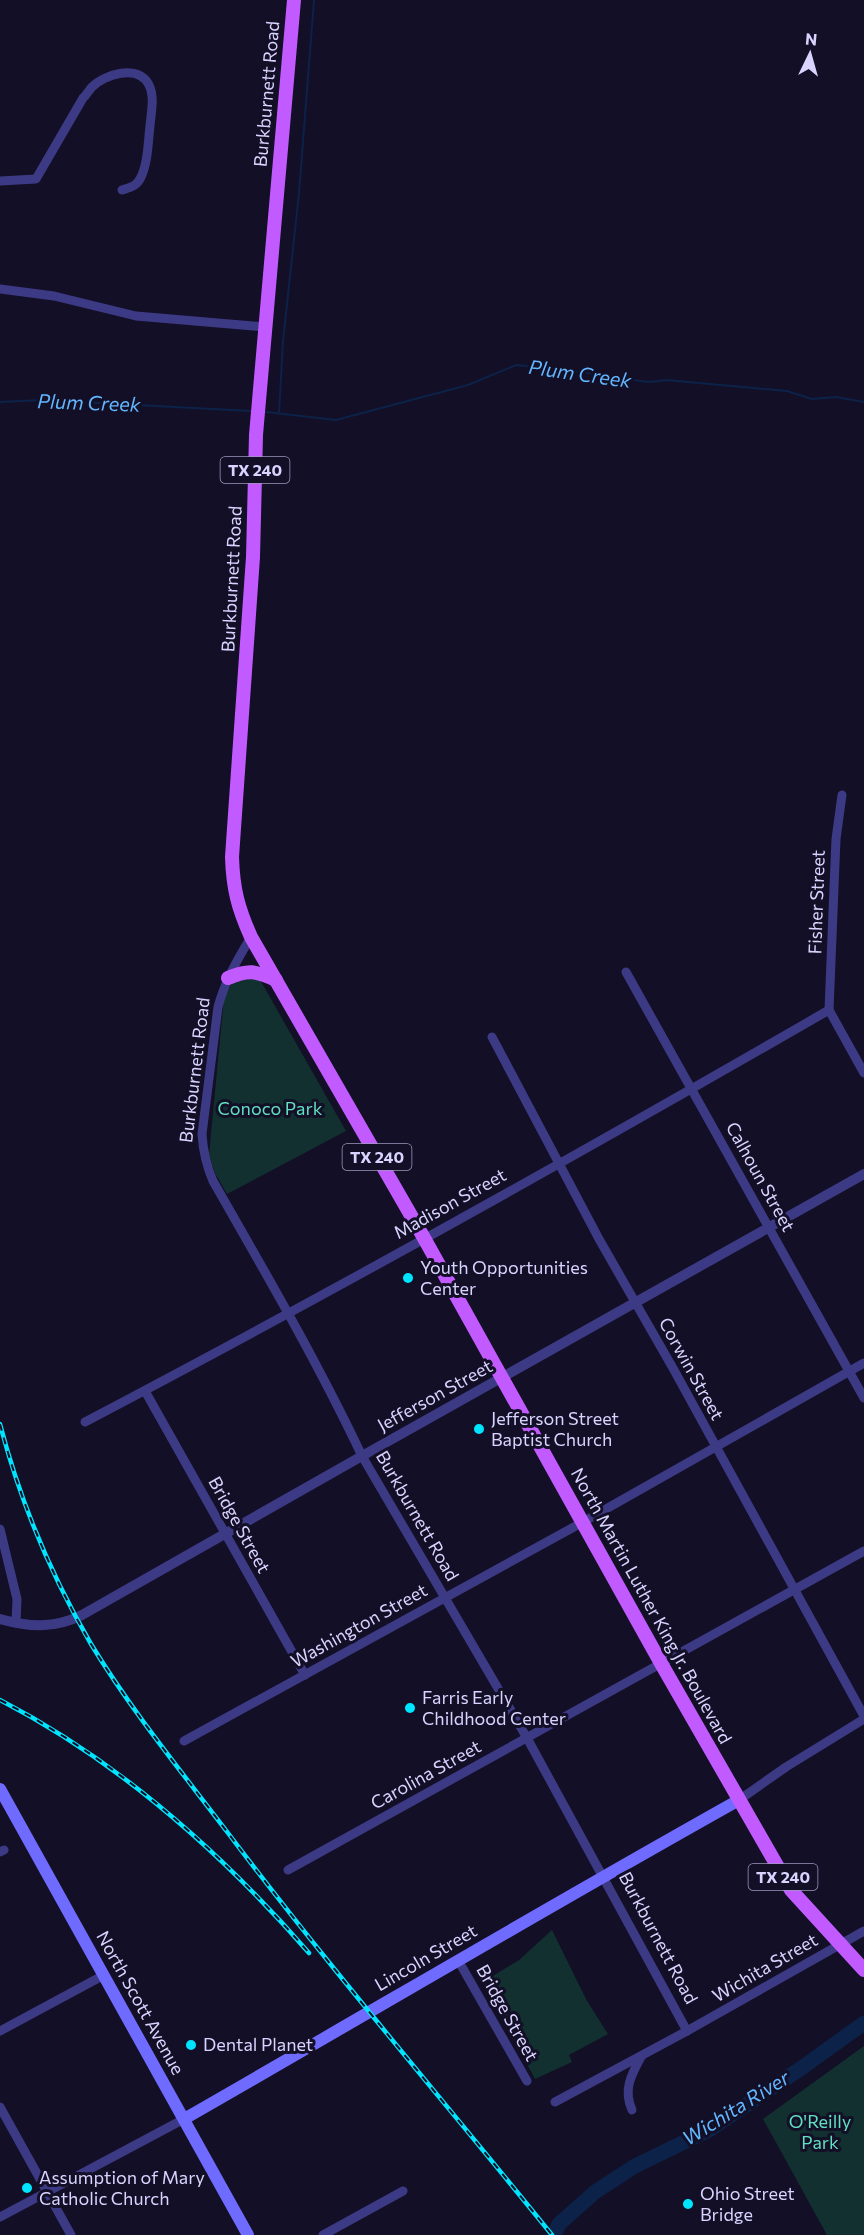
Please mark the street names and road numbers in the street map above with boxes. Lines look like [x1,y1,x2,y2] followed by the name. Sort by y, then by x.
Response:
[249,20,283,168] street label: Burkburnett Road
[220,457,290,483] road number: TX 240
[216,505,246,653] street label: Burkburnett Road
[803,849,829,955] street label: Fisher Street
[174,996,214,1144] street label: Burkburnett Road
[722,1118,800,1235] street label: Calhoun Street
[342,1144,412,1170] road number: TX 240
[389,1163,510,1243] street label: Madison Street
[655,1313,729,1424] street label: Corwin Street
[373,1354,496,1436] street label: Jefferson Street
[372,1447,464,1584] street label: Burkburnett Road
[567,1464,737,1747] street label: North Martin Luther King Jr. Boulevard
[204,1472,275,1577] street label: Bridge Street
[286,1578,431,1672] street label: Washington Street
[367,1735,484,1813] street label: Carolina Street
[748,1864,818,1890] road number: TX 240
[615,1868,703,2007] street label: Burkburnett Road
[371,1919,480,1995] street label: Lincoln Street
[92,1927,190,2078] street label: North Scott Avenue
[708,1928,821,2006] street label: Wichita Street
[472,1960,543,2065] street label: Bridge Street

